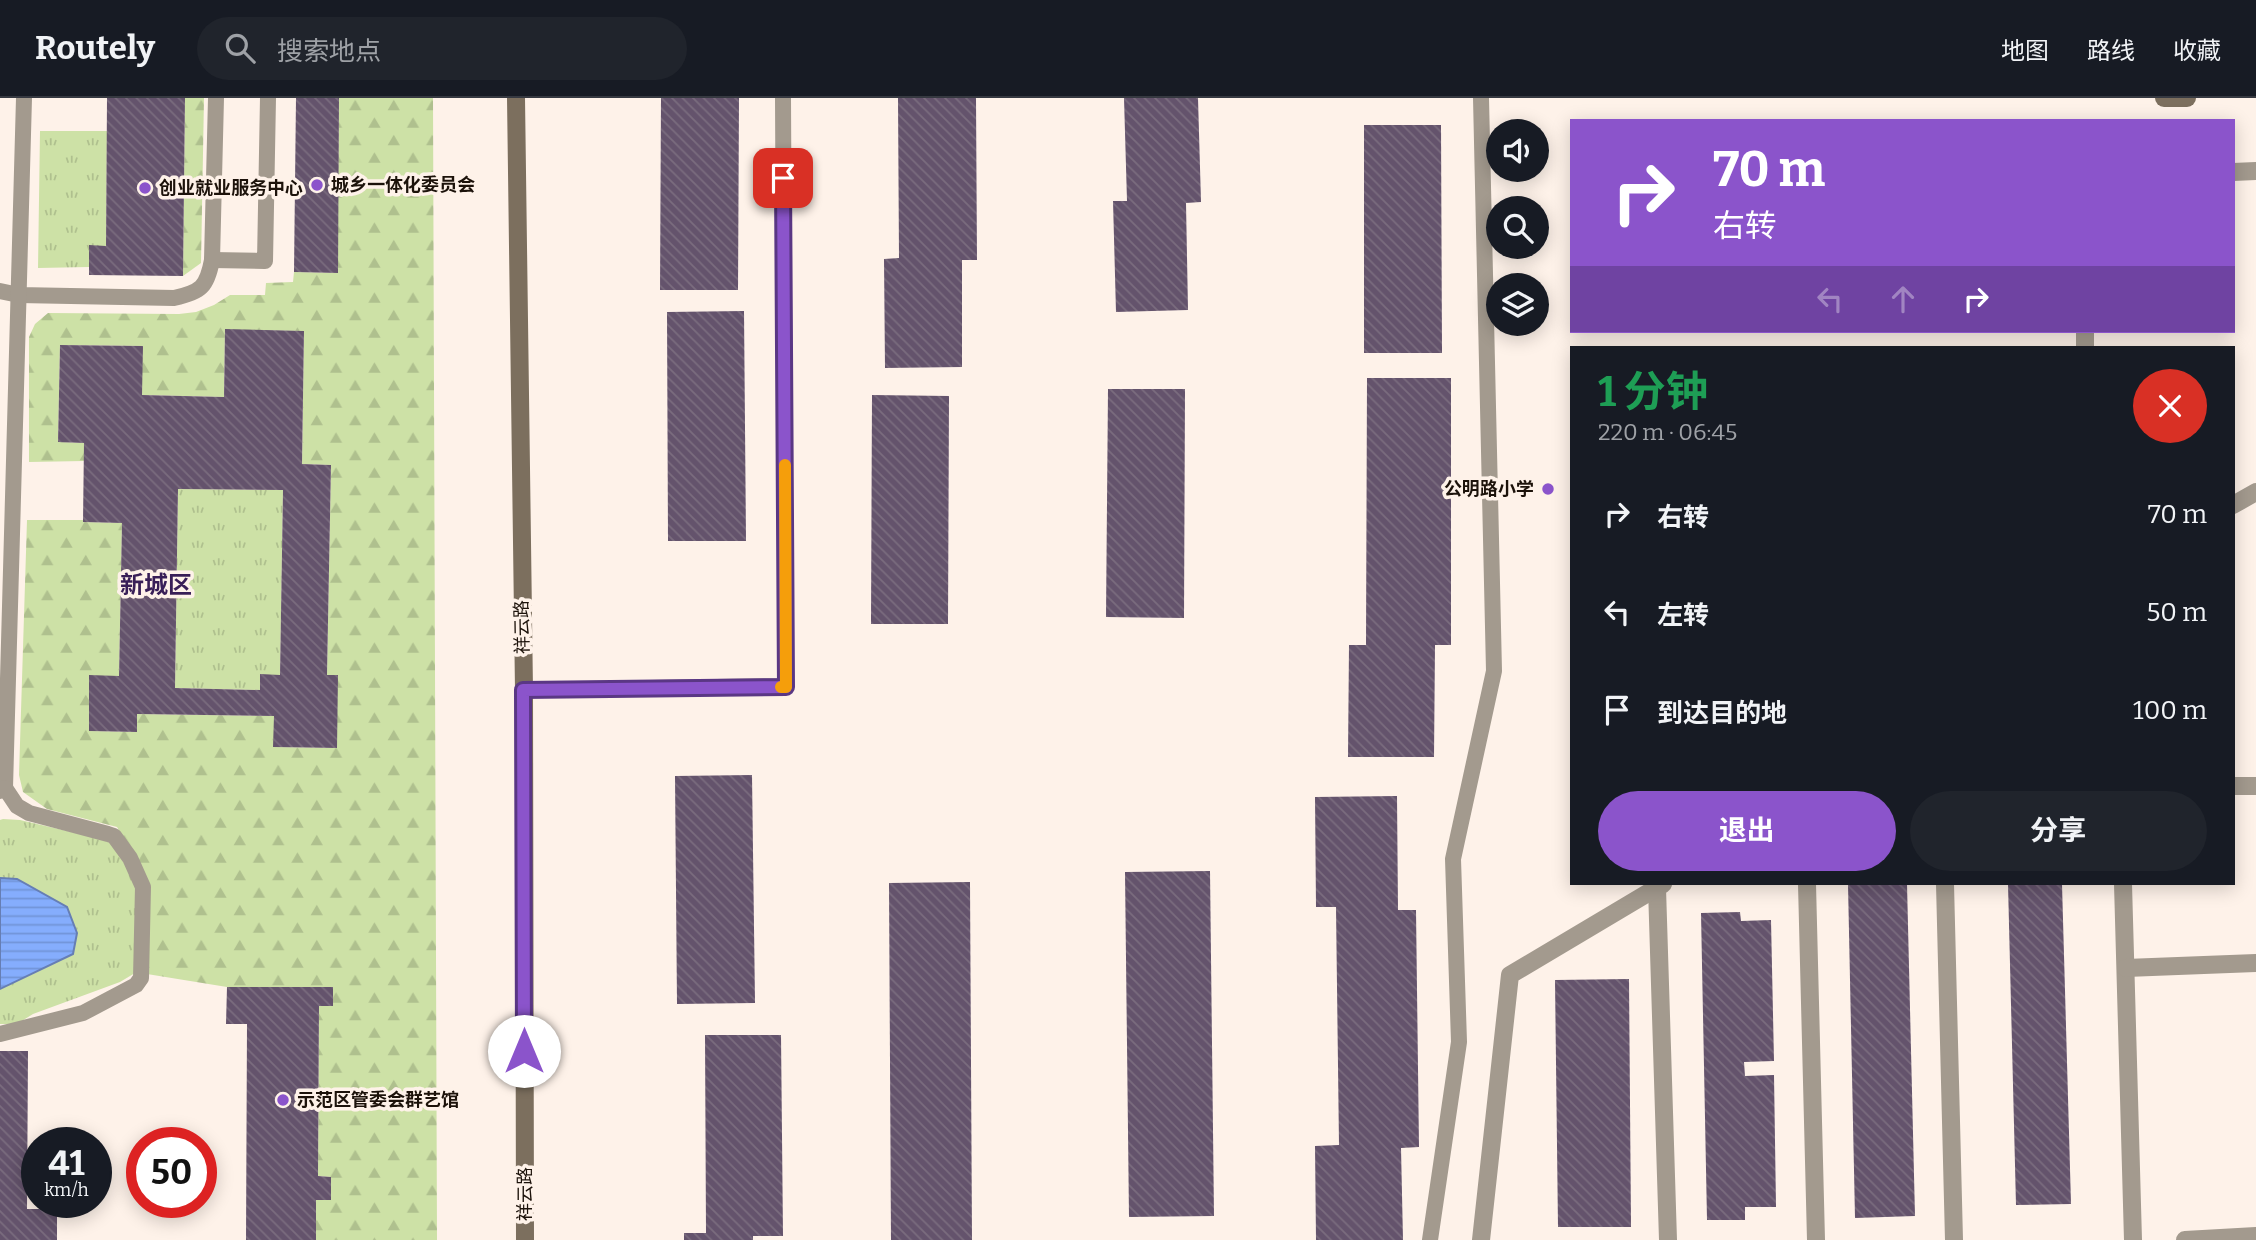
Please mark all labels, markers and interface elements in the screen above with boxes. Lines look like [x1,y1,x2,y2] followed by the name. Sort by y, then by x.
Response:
[197,17,687,80] search box
[35,28,155,68] text: Routely
[221,29,259,67] icon: search
[277,36,381,67] text: 搜索地点
[2001,37,2049,65] text: 地图
[2087,37,2135,65] text: 路线
[2173,37,2221,65] text: 收藏
[1486,119,1549,336] map controls
[1486,119,1549,182] button: sound
[1713,140,1825,199] text: 70 m
[1598,147,1689,238] icon: right
[753,148,813,208] pin
[764,159,802,197] icon: arrive
[331,174,475,196] place label: 城乡一体化委员会
[159,177,303,199] place label: 创业就业服务中心
[309,177,325,193] marker: 城乡一体化委员会
[137,180,153,196] marker: 创业就业服务中心
[1486,196,1549,259] button: search
[1713,207,1777,245] text: 右转
[1486,273,1549,336] button: layers
[1811,280,1849,318] icon: left
[1884,280,1922,318] icon: ahead
[1957,280,1995,318] icon: right
[1598,367,1708,417] text: 1 分钟
[2133,369,2207,443] button: close
[1598,418,1737,446] text: 220 m · 06:45
[1444,478,1534,500] place label: 公明路小学
[1540,481,1556,497] marker: 公明路小学
[1598,495,1636,533] icon: right
[2148,499,2207,530] text: 70 m
[1657,502,1709,533] text: 右转
[120,571,192,599] district label: 新城区
[1598,593,1636,631] icon: left
[2146,597,2207,628] text: 50 m
[511,600,533,654] street label: 祥云路
[1657,600,1709,631] text: 左转
[1598,691,1636,729] icon: arrive
[2133,695,2207,726] text: 100 m
[1657,698,1787,729] text: 到达目的地
[1598,791,1896,871] button: 退出
[1910,791,2207,871] button: 分享
[487,1014,561,1088] position arrow
[297,1089,459,1111] place label: 示范区管委会群艺馆
[275,1092,291,1108] marker: 示范区管委会群艺馆
[126,1127,217,1218] speed limit sign: 50
[48,1142,85,1184] text: 41
[514,1167,536,1221] street label: 祥云路
[44,1179,89,1201] text: km/h

